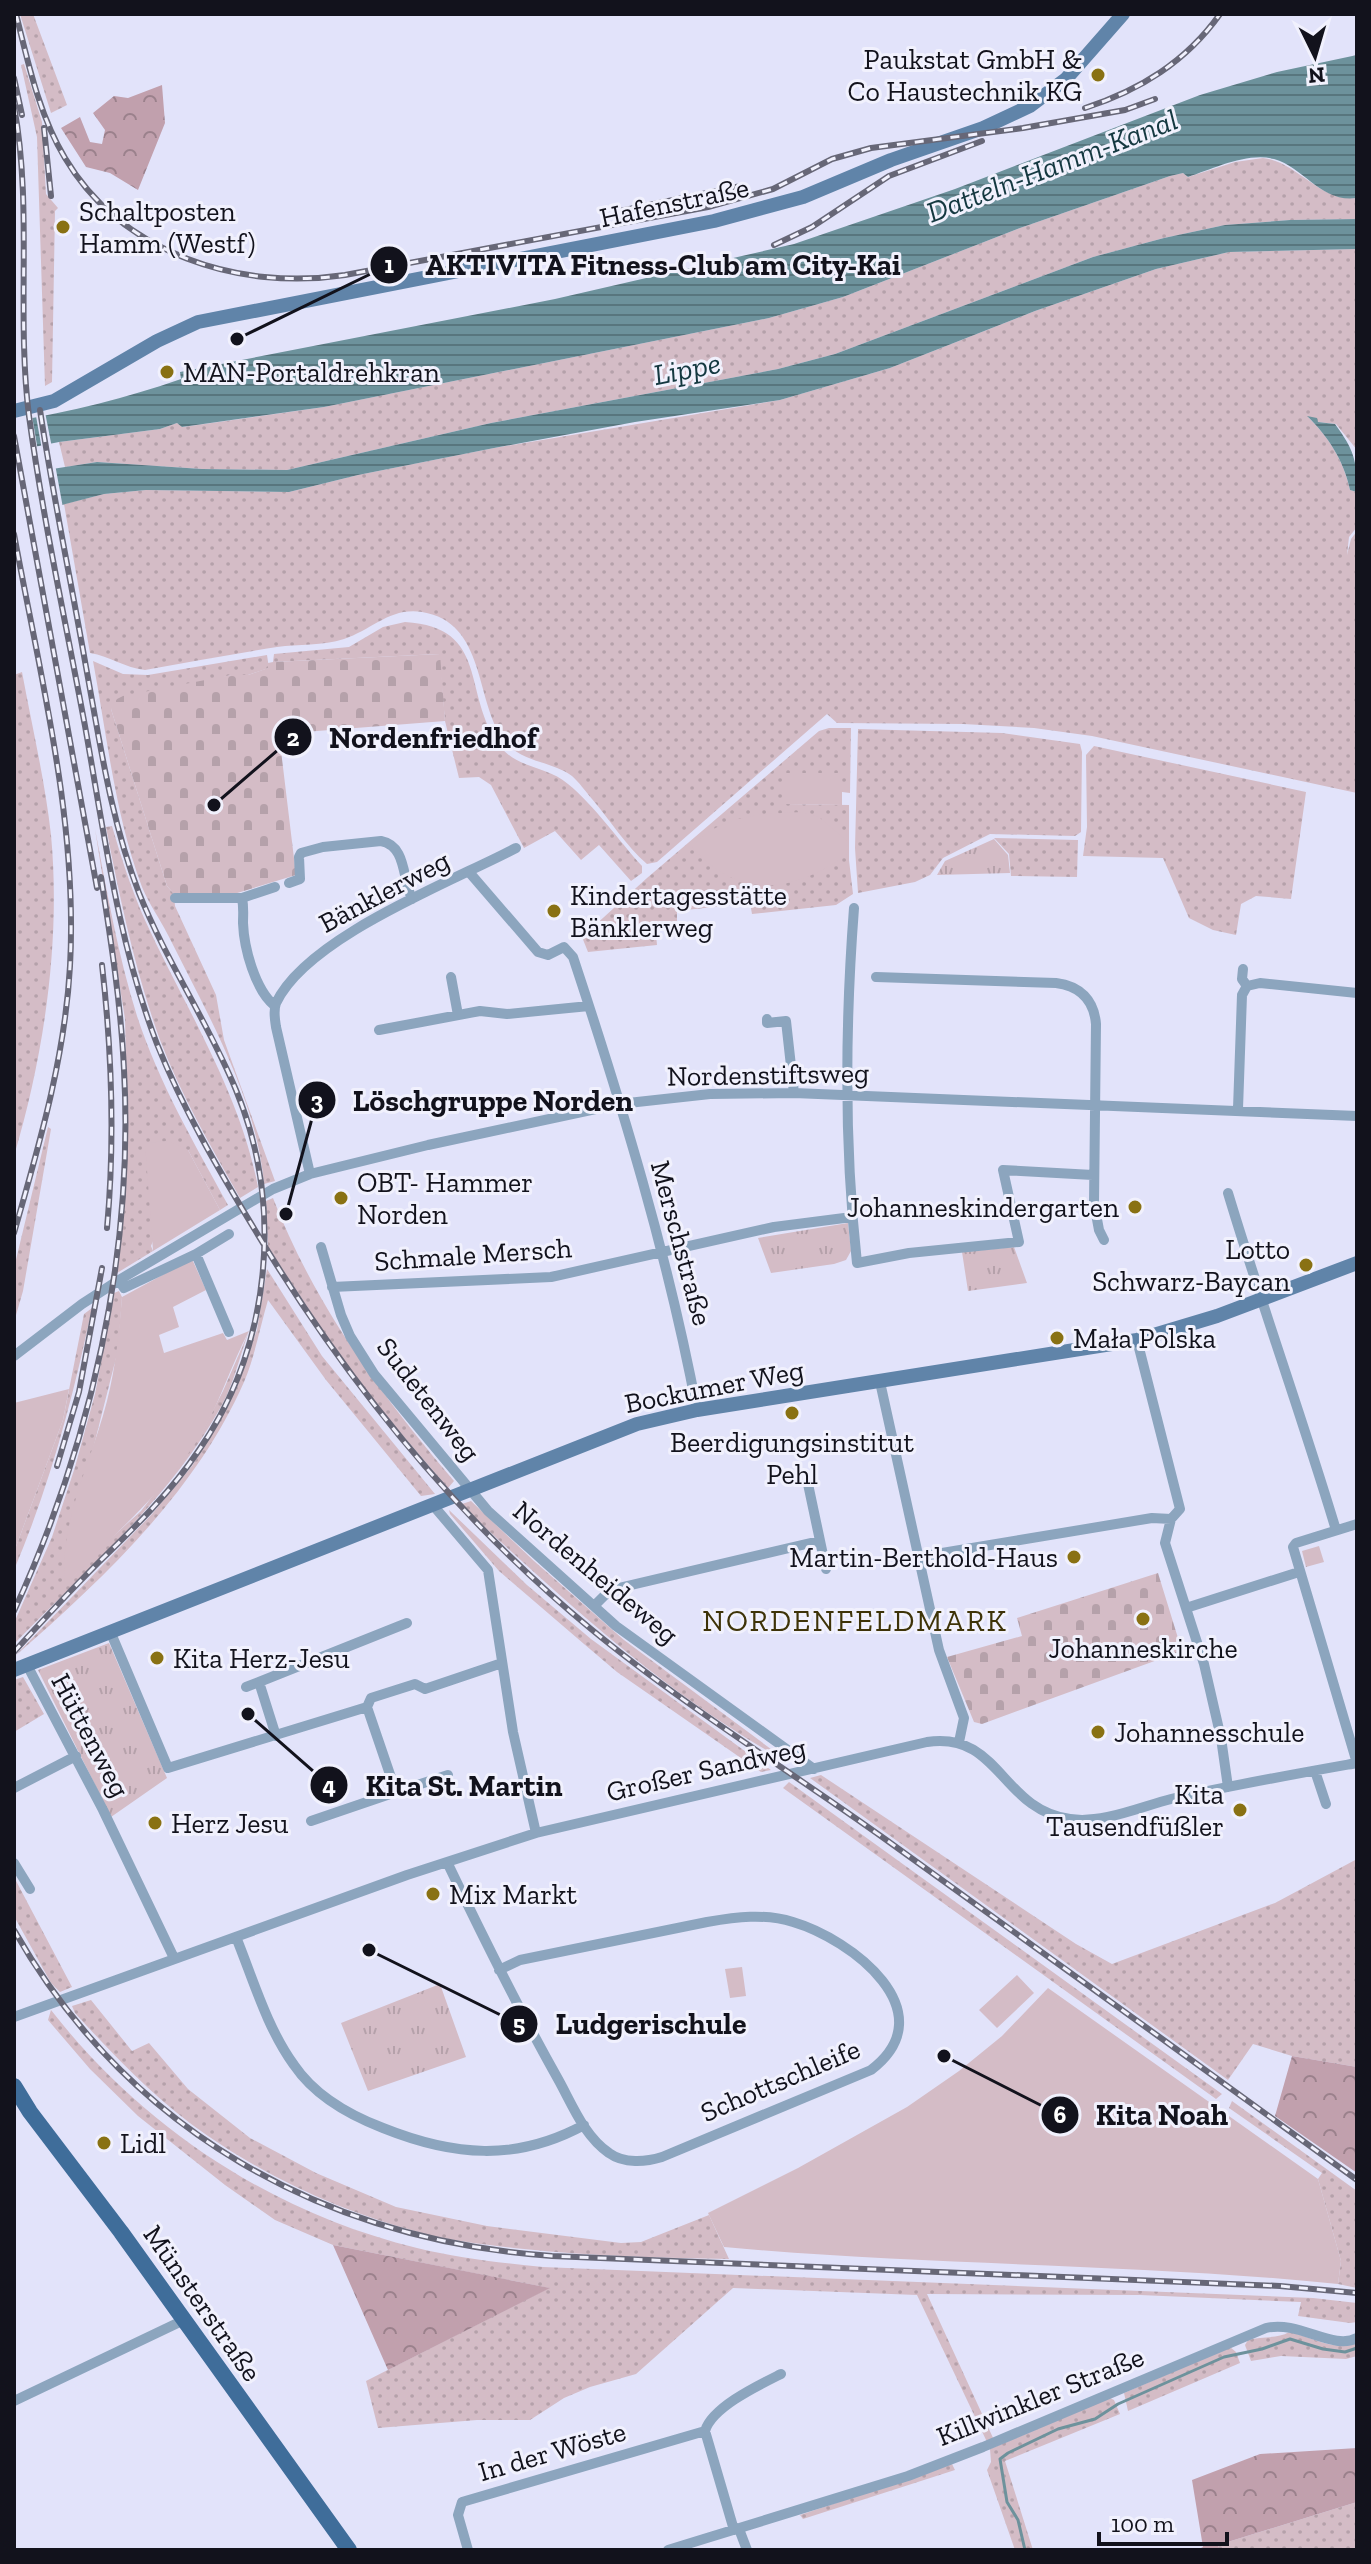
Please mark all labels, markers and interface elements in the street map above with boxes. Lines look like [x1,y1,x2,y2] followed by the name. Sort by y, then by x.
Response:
[1275,16,1355,96] north arrow
[847,43,1082,108] place label: Paukstat GmbH & Co Haustechnik KG
[1307,61,1326,90] text: N
[1089,66,1107,84] marker: Paukstat GmbH & Co Haustechnik KG
[922,102,1182,230] water label: Datteln-Hamm-Kanal
[596,171,752,234] street label: Hafenstraße
[79,195,255,260] place label: Schaltposten Hamm (Westf)
[54,218,72,236] marker: Schaltposten Hamm (Westf)
[369,238,917,292] callout: AKTIVITA Fitness-Club am City-Kai
[425,247,901,283] text: AKTIVITA Fitness-Club am City-Kai
[384,250,394,279] text: 1
[650,345,724,393] water label: Lippe
[183,356,440,389] place label: MAN-Portaldrehkran
[158,363,176,381] marker: MAN-Portaldrehkran
[273,710,553,764] callout: Nordenfriedhof
[329,720,540,756] text: Nordenfriedhof
[287,723,300,752] text: 2
[313,843,455,940] street label: Bänklerweg
[570,879,787,944] place label: Kindertagesstätte Bänklerweg
[545,902,563,920] marker: Kindertagesstätte Bänklerweg
[666,1056,870,1093] street label: Nordenstiftsweg
[297,1073,649,1127] callout: Löschgruppe Norden
[353,1083,633,1119] text: Löschgruppe Norden
[311,1086,324,1115] text: 3
[644,1157,719,1329] street label: Merschstraße
[357,1166,533,1231] place label: OBT- Hammer Norden
[332,1189,350,1207] marker: OBT- Hammer Norden
[847,1191,1119,1224] place label: Johanneskindergarten
[1126,1198,1144,1216] marker: Johanneskindergarten
[373,1231,573,1278] street label: Schmale Mersch
[1092,1233,1290,1298] place label: Lotto Schwarz-Baycan
[1297,1256,1315,1274] marker: Lotto Schwarz-Baycan
[1073,1322,1217,1355] place label: Mała Polska
[1048,1329,1066,1347] marker: Mała Polska
[370,1331,487,1468] street label: Sudetenweg
[622,1353,807,1420] street label: Bockumer Weg
[783,1404,801,1422] marker: Beerdigungsinstitut Pehl
[670,1426,914,1491] place label: Beerdigungsinstitut Pehl
[506,1494,685,1651] street label: Nordenheideweg
[789,1541,1058,1574] place label: Martin-Berthold-Haus
[1065,1548,1083,1566] marker: Martin-Berthold-Haus
[702,1603,1008,1639] district label: NORDENFELDMARK
[1134,1610,1152,1628] marker: Johanneskirche
[1048,1632,1238,1665] place label: Johanneskirche
[173,1642,350,1675] place label: Kita Herz-Jesu
[148,1649,166,1667] marker: Kita Herz-Jesu
[44,1668,137,1803] street label: Hüttenweg
[1114,1716,1304,1749] place label: Johannesschule
[1089,1723,1107,1741] marker: Johannesschule
[603,1730,809,1808] street label: Großer Sandweg
[309,1758,578,1812] callout: Kita St. Martin
[366,1768,563,1804] text: Kita St. Martin
[322,1771,336,1800] text: 4
[1046,1778,1224,1843] place label: Kita Tausendfüßler
[1231,1801,1249,1819] marker: Kita Tausendfüßler
[171,1807,289,1840] place label: Herz Jesu
[146,1814,164,1832] marker: Herz Jesu
[449,1878,577,1911] place label: Mix Markt
[424,1885,442,1903] marker: Mix Markt
[499,1997,762,2051] callout: Ludgerischule
[556,2006,746,2042] text: Ludgerischule
[513,2009,525,2038] text: 5
[696,2032,865,2129] street label: Schottschleife
[1040,2088,1244,2142] callout: Kita Noah
[1096,2097,1229,2133] text: Kita Noah
[1054,2100,1067,2129] text: 6
[120,2127,166,2160] place label: Lidl
[95,2134,113,2152] marker: Lidl
[137,2219,269,2388] street label: Münsterstraße
[932,2340,1149,2453] street label: Killwinkler Straße
[475,2415,630,2488] street label: In der Wöste
[1099,2496,1227,2546] scale bar
[1111,2509,1174,2538] text: 100 m

